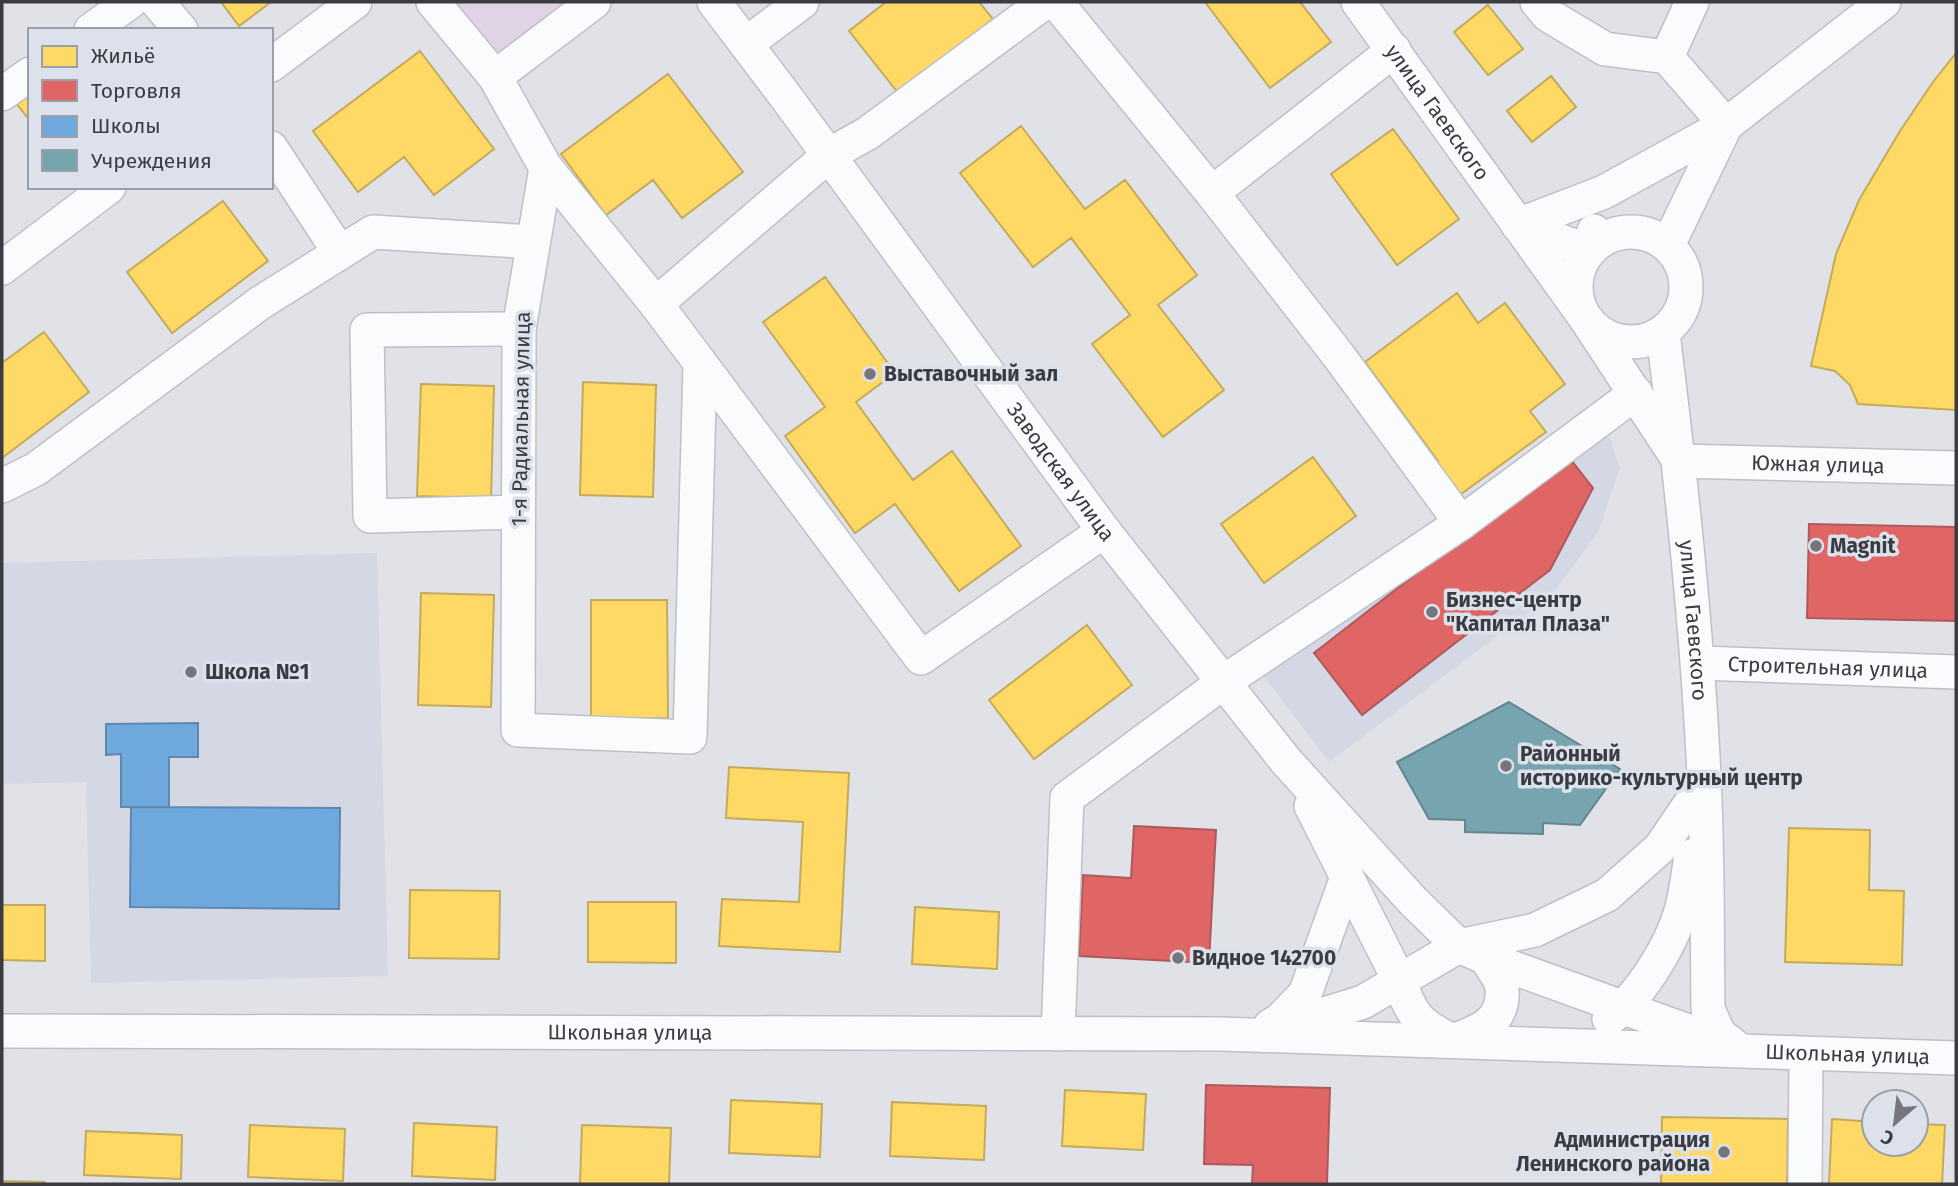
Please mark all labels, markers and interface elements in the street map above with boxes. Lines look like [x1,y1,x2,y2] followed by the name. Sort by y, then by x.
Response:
[28,28,273,189] legend
[1380,39,1495,185] street label: улица Гаевского
[91,43,155,69] text: Жильё
[91,78,182,104] text: Торговля
[91,113,161,139] text: Школы
[91,148,212,174] text: Учреждения
[506,311,536,527] street label: 1-я Радиальная улица
[884,361,1058,387] place label: Выставочный зал
[862,366,878,382] marker: Выставочный зал
[1001,397,1120,547] street label: Заводская улица
[1751,450,1885,479] street label: Южная улица
[1830,533,1896,559] place label: Magnit
[1808,538,1824,554] marker: Magnit
[1673,539,1713,702] street label: улица Гаевского
[1446,587,1610,637] place label: Бизнес-центр "Капитал Плаза"
[1424,604,1440,620] marker: Бизнес-центр "Капитал Плаза"
[1727,651,1928,684] street label: Строительная улица
[205,659,309,685] place label: Школа №1
[183,664,199,680] marker: Школа №1
[1520,741,1803,791] place label: Районный историко-культурный центр
[1498,758,1514,774] marker: Районный историко-культурный центр
[1192,945,1336,971] place label: Видное 142700
[1170,950,1186,966] marker: Видное 142700
[548,1019,712,1046] street label: Школьная улица
[1765,1039,1930,1070] street label: Школьная улица
[1860,1088,1930,1158] north arrow
[1877,1125,1897,1150] text: С
[1516,1127,1710,1177] place label: Администрация Ленинского района
[1716,1144,1732,1160] marker: Администрация Ленинского района

